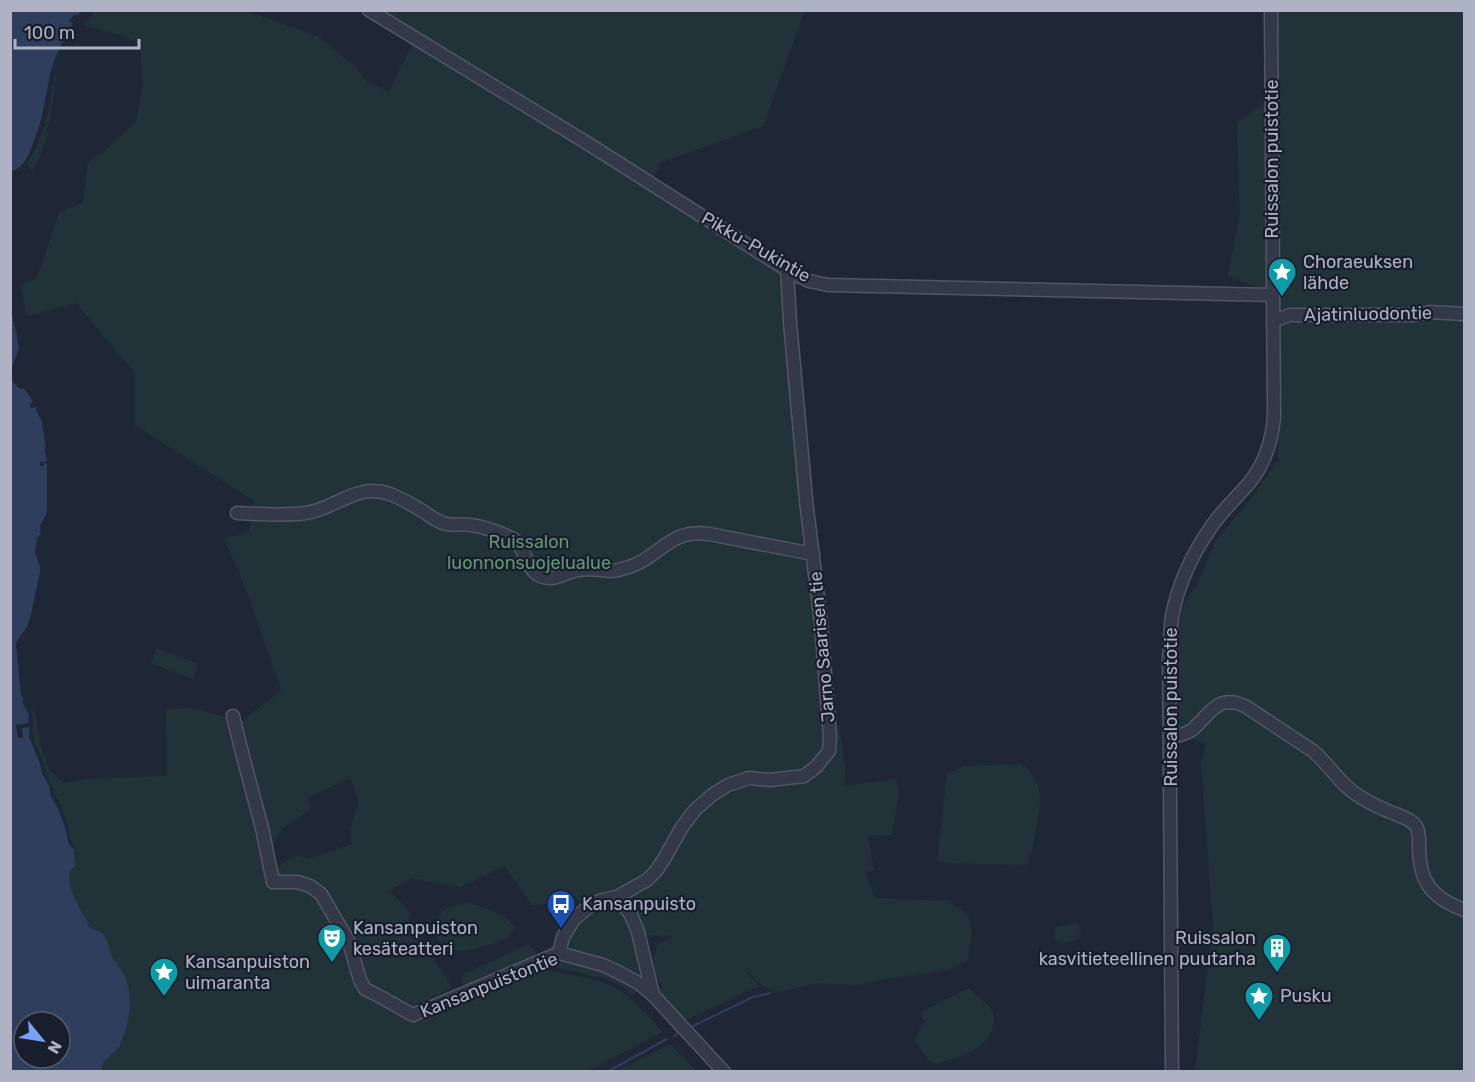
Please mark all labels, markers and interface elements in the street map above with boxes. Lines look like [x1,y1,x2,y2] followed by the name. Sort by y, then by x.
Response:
[15,12,140,50] scale bar
[24,22,75,44] text: 100 m
[1261,79,1283,239] street label: Ruissalon puistotie
[698,207,814,287] street label: Pikku-Pukintie
[1303,251,1413,294] place label: Choraeuksen lähde
[1266,256,1298,298] place icon: Choraeuksen lähde
[1304,302,1432,326] street label: Ajatinluodontie
[447,531,611,574] park label: Ruissalon luonnonsuojelualue
[804,570,840,724] street label: Jarno Saarisen tie
[1160,627,1182,787] street label: Ruissalon puistotie
[545,888,577,930] bus stop icon: Kansanpuisto
[582,893,696,915] place label: Kansanpuisto
[353,917,478,960] place label: Kansanpuiston kesäteatteri
[316,922,348,964] theatre icon: Kansanpuiston kesäteatteri
[1039,927,1256,970] place label: Ruissalon kasvitieteellinen puutarha
[1261,932,1293,974] building icon: Ruissalon kasvitieteellinen puutarha
[417,947,561,1023] street label: Kansanpuistontie
[185,951,310,994] place label: Kansanpuiston uimaranta
[148,956,180,998] place icon: Kansanpuiston uimaranta
[1243,980,1275,1022] place icon: Pusku
[1280,985,1332,1007] place label: Pusku
[12,1010,72,1070] north arrow
[43,1038,66,1057] text: N

